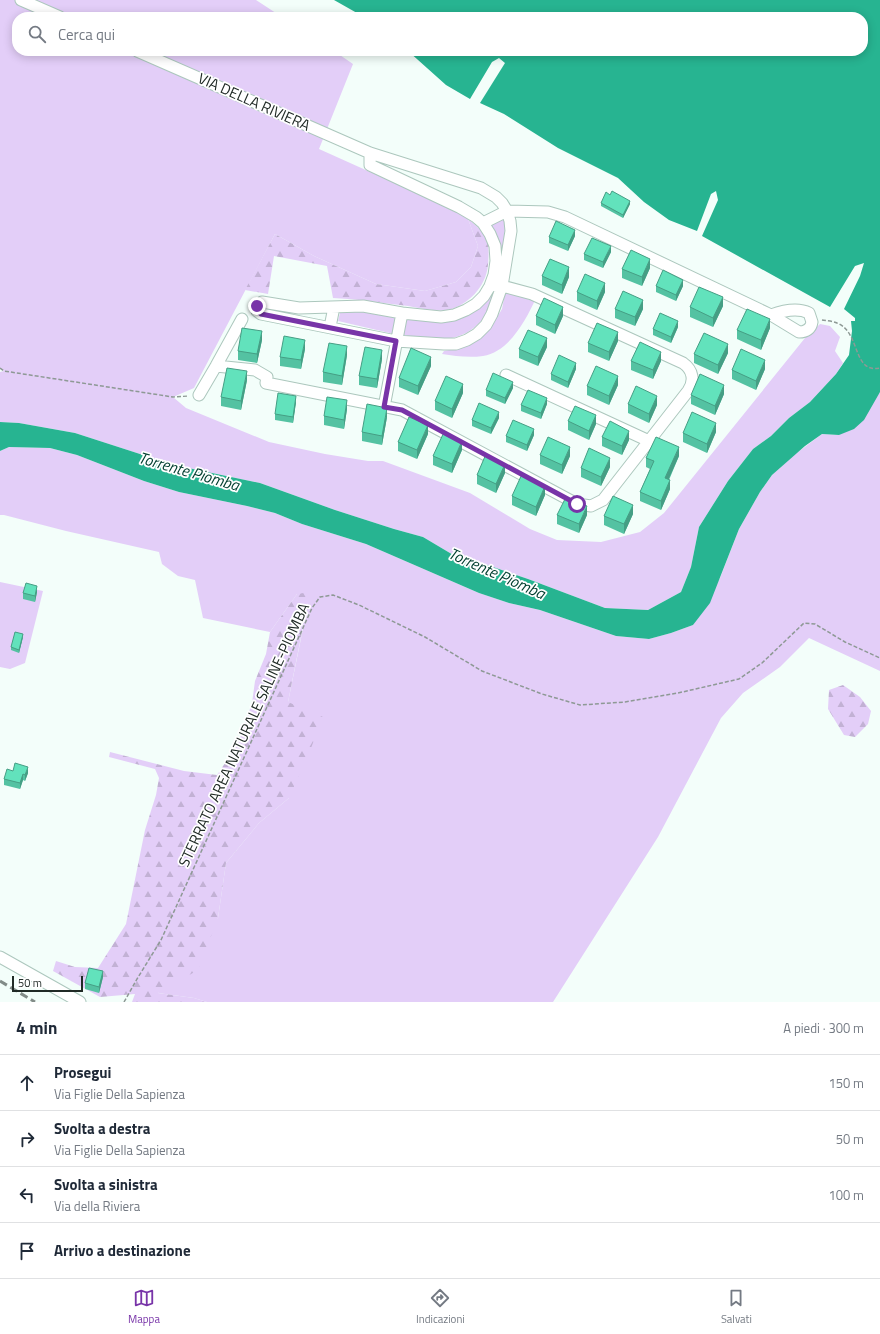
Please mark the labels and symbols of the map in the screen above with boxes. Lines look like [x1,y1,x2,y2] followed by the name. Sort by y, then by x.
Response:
[194,66,314,137] street label: VIA DELLA RIVIERA
[248,297,266,315] route end
[136,445,243,497] water label: Torrente Piomba
[568,495,586,513] route start
[445,541,550,605] water label: Torrente Piomba
[172,599,315,871] street label: STERRATO AREA NATURALE SALINE-PIOMBA
[12,974,83,993] scale bar

